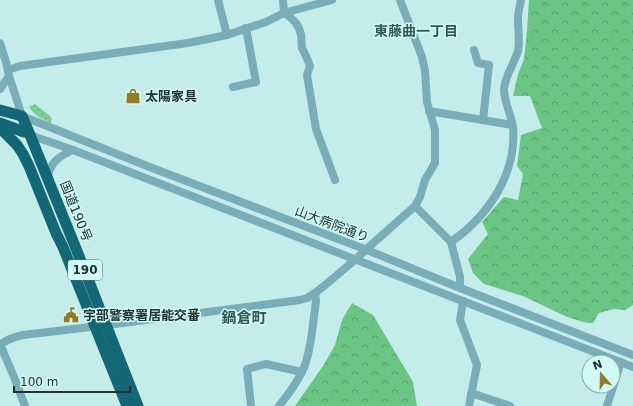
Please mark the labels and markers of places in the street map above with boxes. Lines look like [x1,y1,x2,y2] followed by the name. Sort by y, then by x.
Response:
[124,87,142,105] shop icon: 太陽家具
[145,89,197,104] place label: 太陽家具
[62,306,80,324] public building icon: 宇部警察署居能交番
[83,308,200,323] place label: 宇部警察署居能交番

